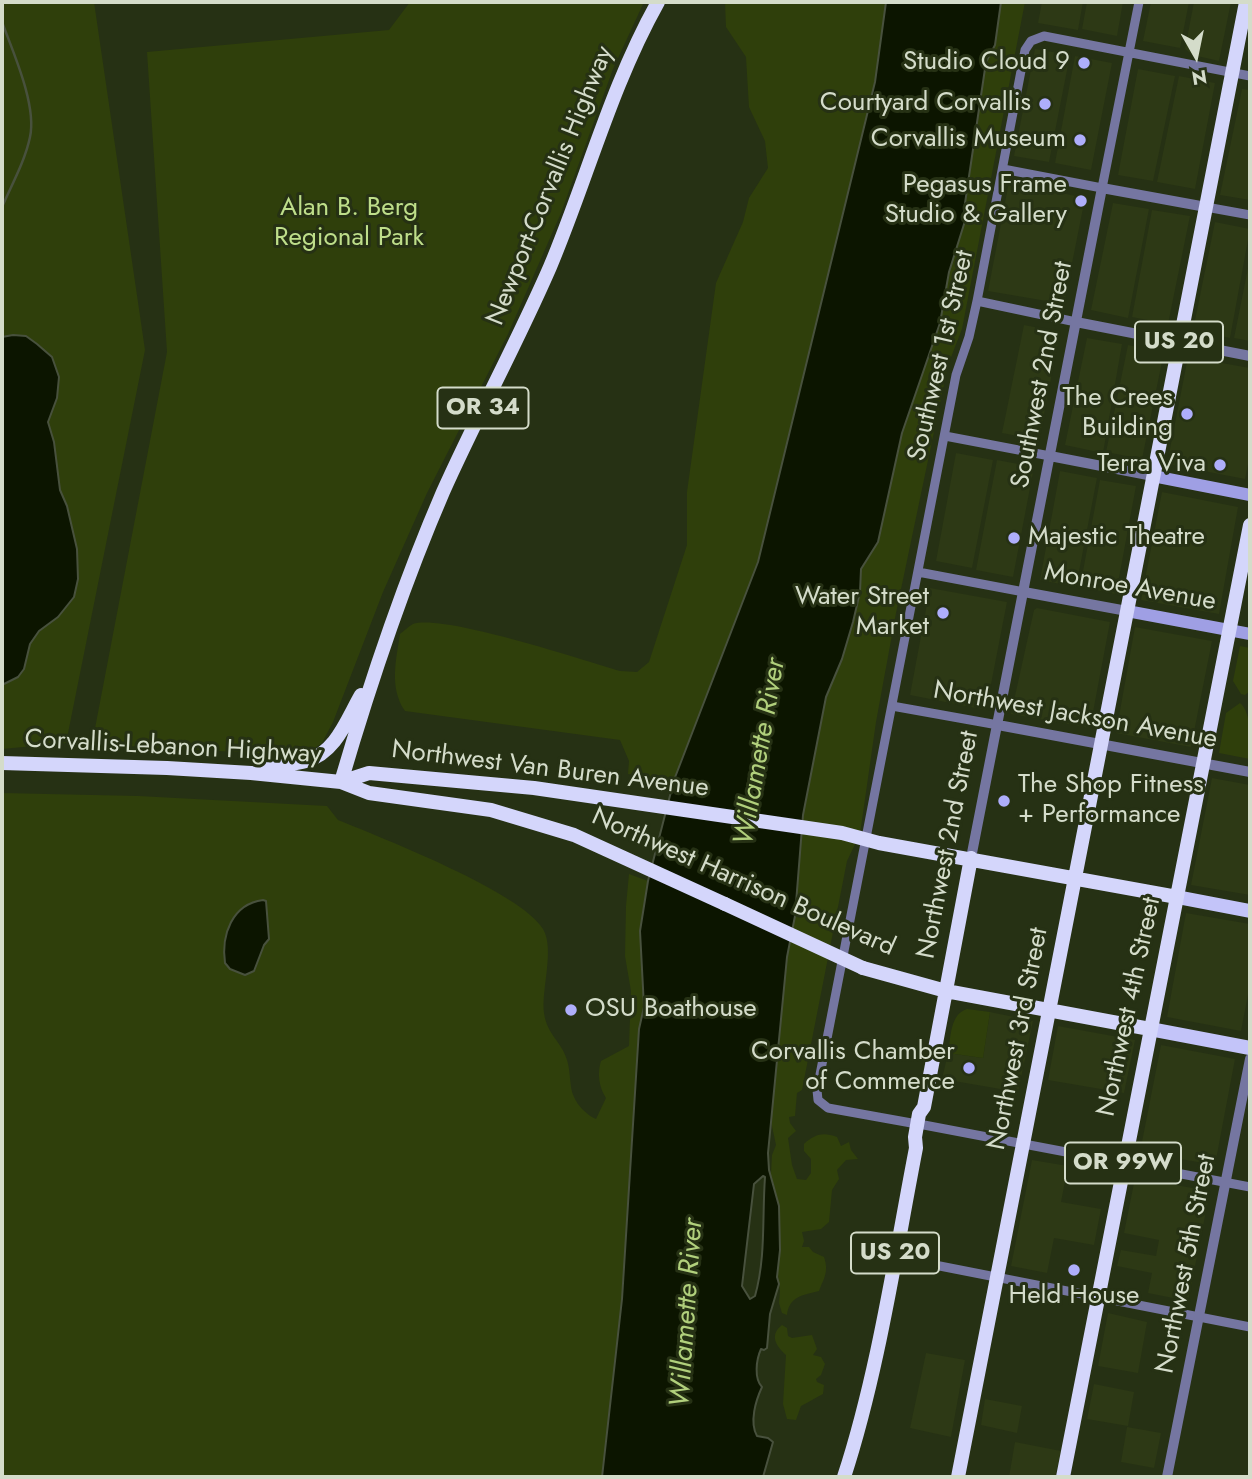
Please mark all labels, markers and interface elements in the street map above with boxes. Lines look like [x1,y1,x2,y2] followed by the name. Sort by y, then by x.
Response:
[1161,21,1231,91] north arrow
[481,42,621,330] street label: Newport-Corvallis Highway
[903,47,1070,79] place label: Studio Cloud 9
[1076,55,1092,71] marker: Studio Cloud 9
[1190,63,1209,92] text: N
[820,88,1031,120] place label: Courtyard Corvallis
[1037,96,1053,112] marker: Courtyard Corvallis
[871,124,1066,156] place label: Corvallis Museum
[1072,132,1088,148] marker: Corvallis Museum
[885,170,1067,232] place label: Pegasus Frame Studio & Gallery
[274,193,424,255] park label: Alan B. Berg Regional Park
[1073,193,1089,209] marker: Pegasus Frame Studio & Gallery
[903,248,981,464] street label: Southwest 1st Street
[1006,259,1080,491] street label: Southwest 2nd Street
[1135,321,1223,362] road number: US 20
[1062,383,1173,444] place label: The Crees Building
[438,388,528,428] road number: OR 34
[1179,406,1195,422] marker: The Crees Building
[1097,449,1206,481] place label: Terra Viva
[1212,457,1228,473] marker: Terra Viva
[1028,522,1205,554] place label: Majestic Theatre
[1006,530,1022,546] marker: Majestic Theatre
[1042,558,1218,618] street label: Monroe Avenue
[795,582,929,644] place label: Water Street Market
[935,605,951,621] marker: Water Street Market
[728,656,794,848] water label: Willamette River
[931,676,1219,756] street label: Northwest Jackson Avenue
[24,725,322,771] street label: Corvallis-Lebanon Highway
[912,728,986,962] street label: Northwest 2nd Street
[390,735,710,805] street label: Northwest Van Buren Avenue
[1018,770,1204,832] place label: The Shop Fitness + Performance
[996,793,1012,809] marker: The Shop Fitness + Performance
[586,802,900,964] street label: Northwest Harrison Boulevard
[1092,895,1168,1119] street label: Northwest 4th Street
[982,925,1056,1153] street label: Northwest 3rd Street
[585,994,757,1026] place label: OSU Boathouse
[563,1002,579,1018] marker: OSU Boathouse
[751,1037,955,1098] place label: Corvallis Chamber of Commerce
[961,1060,977,1076] marker: Corvallis Chamber of Commerce
[1065,1142,1181,1184] road number: OR 99W
[1150,1152,1224,1376] street label: Northwest 5th Street
[665,1217,711,1409] water label: Willamette River
[851,1232,939,1274] road number: US 20
[1066,1262,1082,1278] marker: Held House
[1009,1281,1139,1313] place label: Held House

